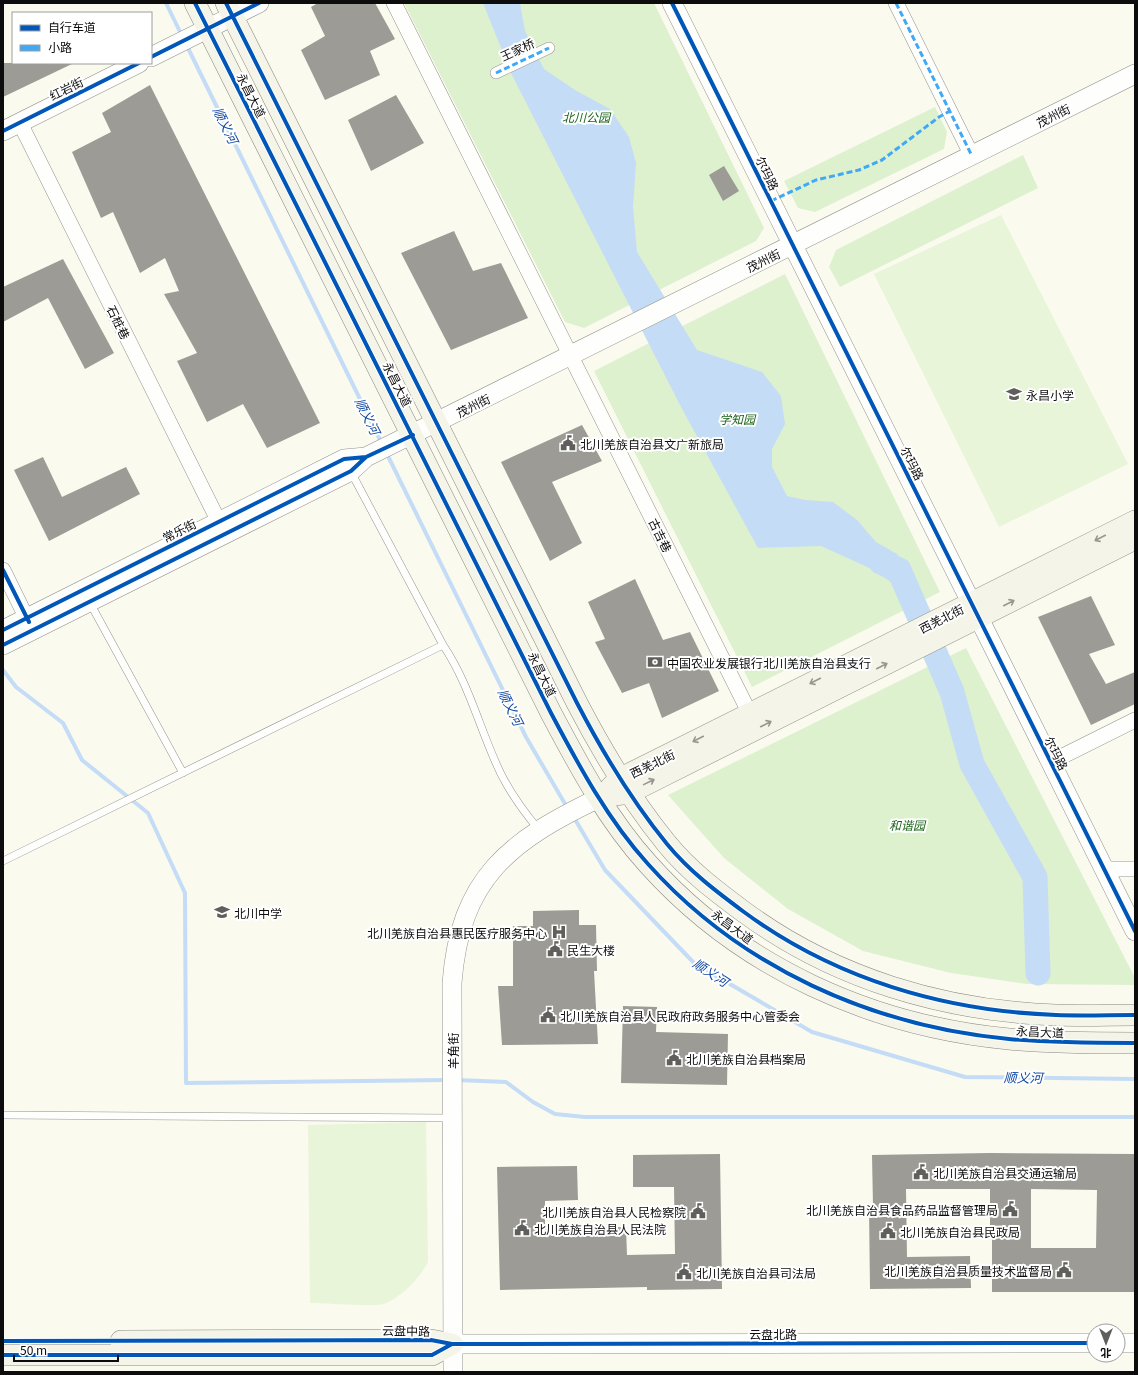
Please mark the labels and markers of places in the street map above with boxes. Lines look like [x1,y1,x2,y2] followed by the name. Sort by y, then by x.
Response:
[1005,385,1023,403] school or university icon: 永昌小学
[1026,386,1074,403] place label: 永昌小学
[559,434,577,452] public building icon: 北川羌族自治县文广新旅局
[580,435,724,452] place label: 北川羌族自治县文广新旅局
[646,653,664,671] bank icon: 中国农业发展银行北川羌族自治县支行
[667,654,871,671] place label: 中国农业发展银行北川羌族自治县支行
[213,903,231,921] school or university icon: 北川中学
[234,904,282,921] place label: 北川中学
[550,923,568,941] hospital icon: 北川羌族自治县惠民医疗服务中心
[367,924,547,941] place label: 北川羌族自治县惠民医疗服务中心
[546,940,564,958] public building icon: 民生大楼
[567,941,615,958] place label: 民生大楼
[539,1006,557,1024] public building icon: 北川羌族自治县人民政府政务服务中心管委会
[560,1007,800,1024] place label: 北川羌族自治县人民政府政务服务中心管委会
[665,1049,683,1067] public building icon: 北川羌族自治县档案局
[686,1050,806,1067] place label: 北川羌族自治县档案局
[912,1163,930,1181] public building icon: 北川羌族自治县交通运输局
[933,1164,1077,1181] place label: 北川羌族自治县交通运输局
[1001,1200,1019,1218] public building icon: 北川羌族自治县食品药品监督管理局
[806,1201,998,1218] place label: 北川羌族自治县食品药品监督管理局
[689,1202,707,1220] public building icon: 北川羌族自治县人民检察院
[542,1203,686,1220] place label: 北川羌族自治县人民检察院
[513,1219,531,1237] public building icon: 北川羌族自治县人民法院
[534,1220,666,1237] place label: 北川羌族自治县人民法院
[879,1222,897,1240] public building icon: 北川羌族自治县民政局
[900,1223,1020,1240] place label: 北川羌族自治县民政局
[1055,1261,1073,1279] public building icon: 北川羌族自治县质量技术监督局
[884,1262,1052,1279] place label: 北川羌族自治县质量技术监督局
[675,1263,693,1281] public building icon: 北川羌族自治县司法局
[696,1264,816,1281] place label: 北川羌族自治县司法局

